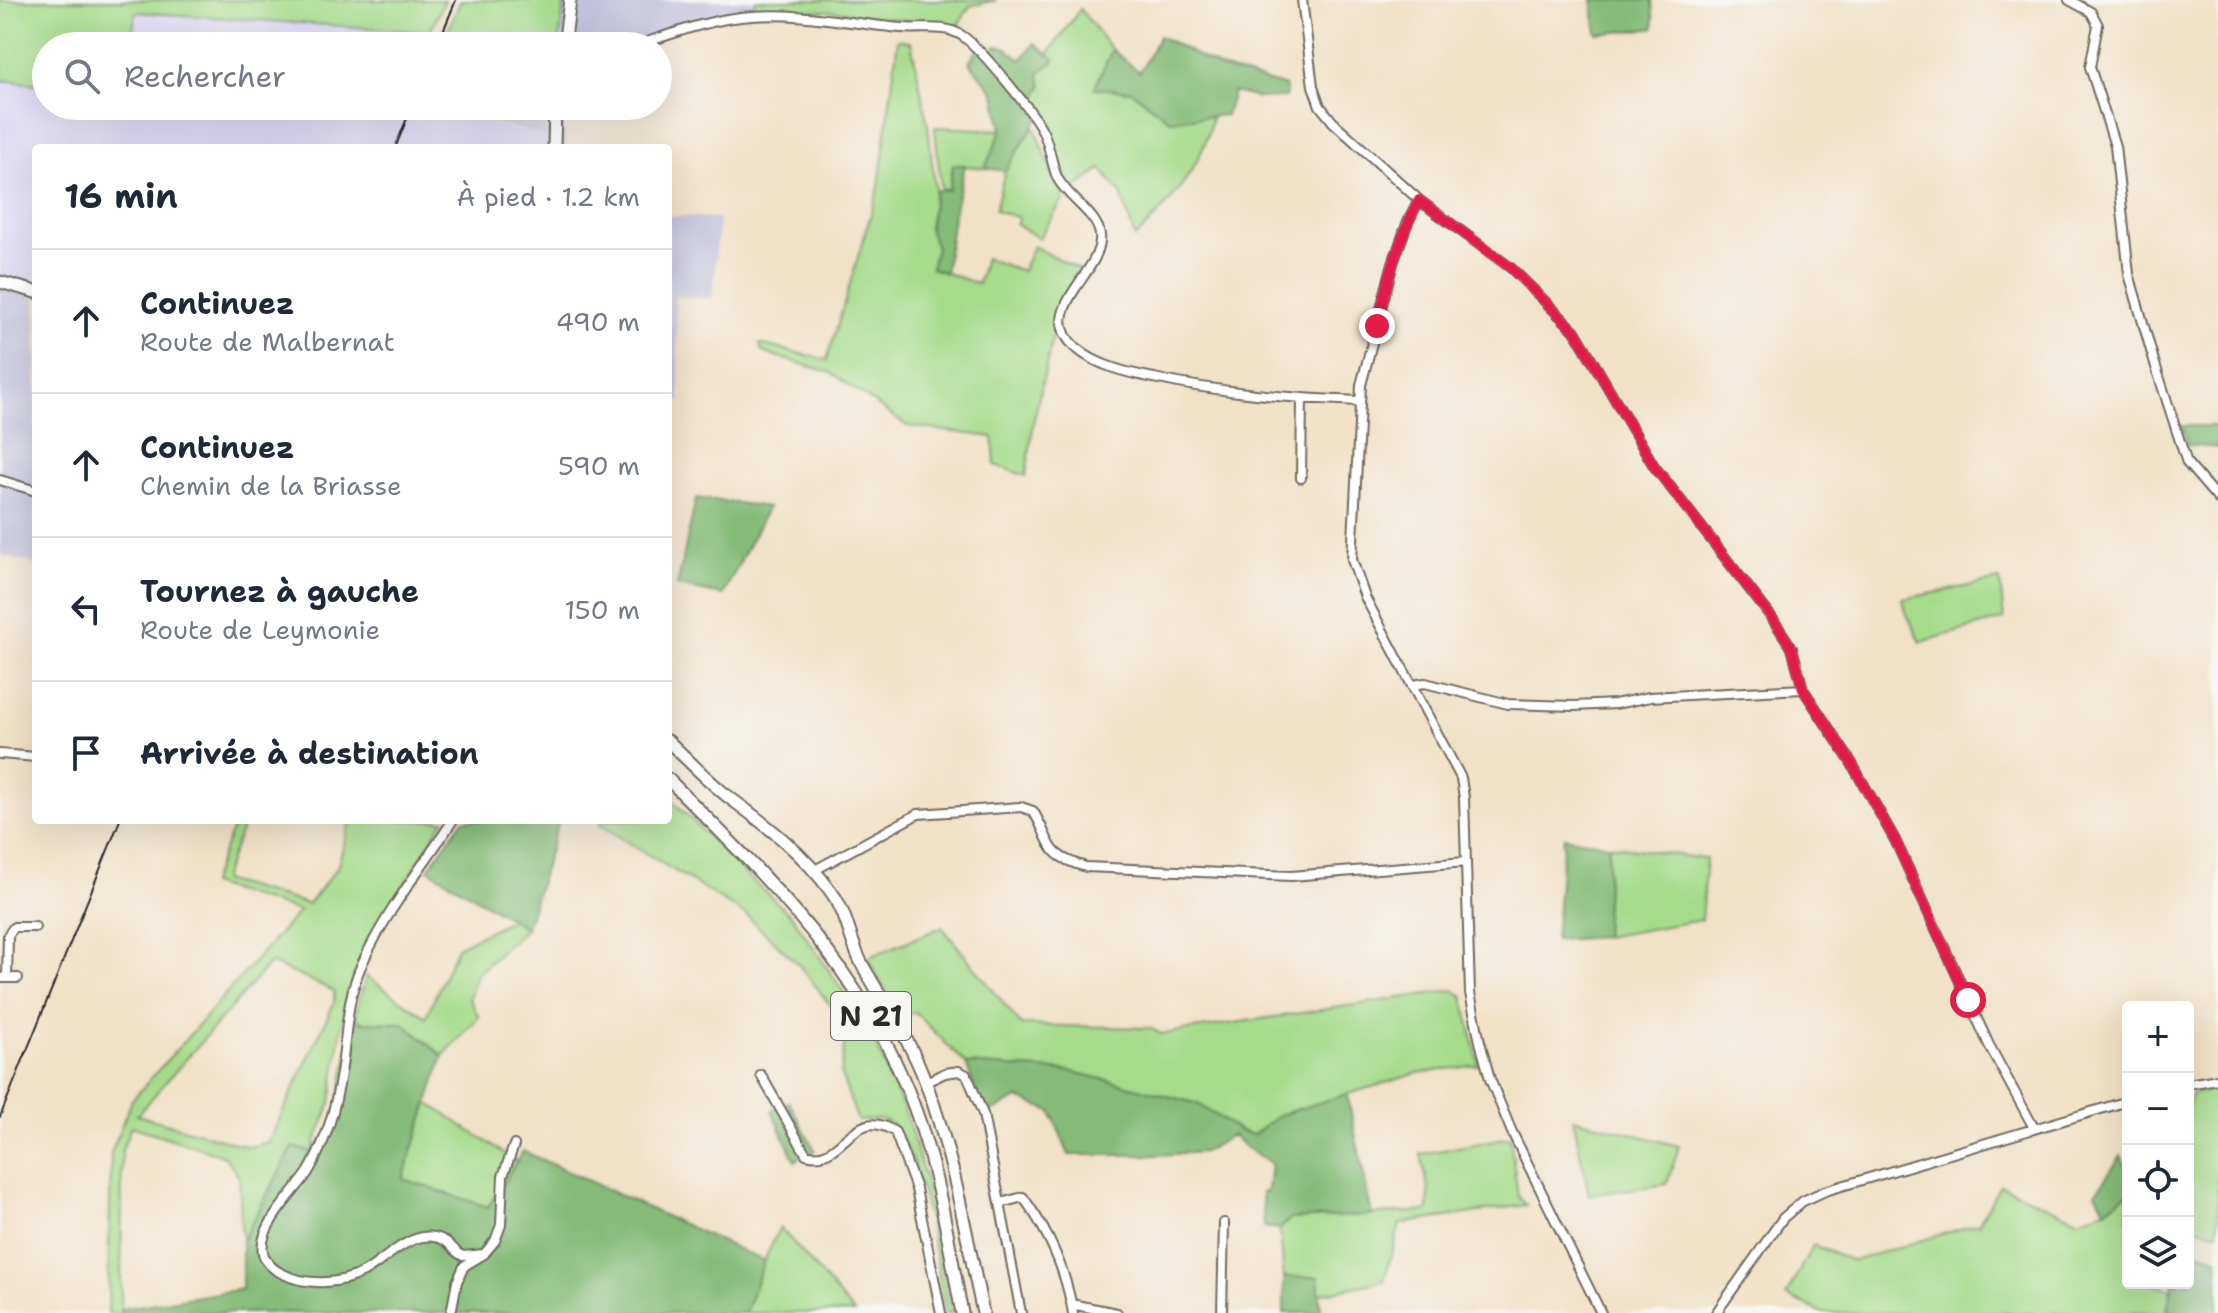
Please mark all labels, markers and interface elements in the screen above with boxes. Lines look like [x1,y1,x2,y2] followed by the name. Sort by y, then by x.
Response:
[32,32,672,120] search box
[60,54,104,98] icon: search
[124,56,286,97] text: Rechercher
[64,173,178,219] text: 16 min
[456,179,640,214] text: À pied · 1.2 km
[140,283,295,324] text: Continuez
[64,299,108,343] icon: ahead
[556,304,640,339] text: 490 m
[1359,308,1395,344] route end
[140,324,395,359] text: Route de Malbernat
[140,427,295,468] text: Continuez
[64,443,108,487] icon: ahead
[558,448,640,483] text: 590 m
[140,468,402,503] text: Chemin de la Briasse
[140,571,419,612] text: Tournez à gauche
[64,587,108,631] icon: left
[564,592,640,627] text: 150 m
[140,612,380,647] text: Route de Leymonie
[64,731,108,775] icon: arrive
[140,733,479,774] text: Arrivée à destination
[1950,982,1986,1018] route start
[831,992,911,1040] road number: N 21
[2122,1001,2194,1289] map controls
[2122,1001,2194,1073] button: +
[2122,1073,2194,1145] button: −
[2122,1145,2194,1217] button: locate
[2122,1217,2194,1289] button: layers

